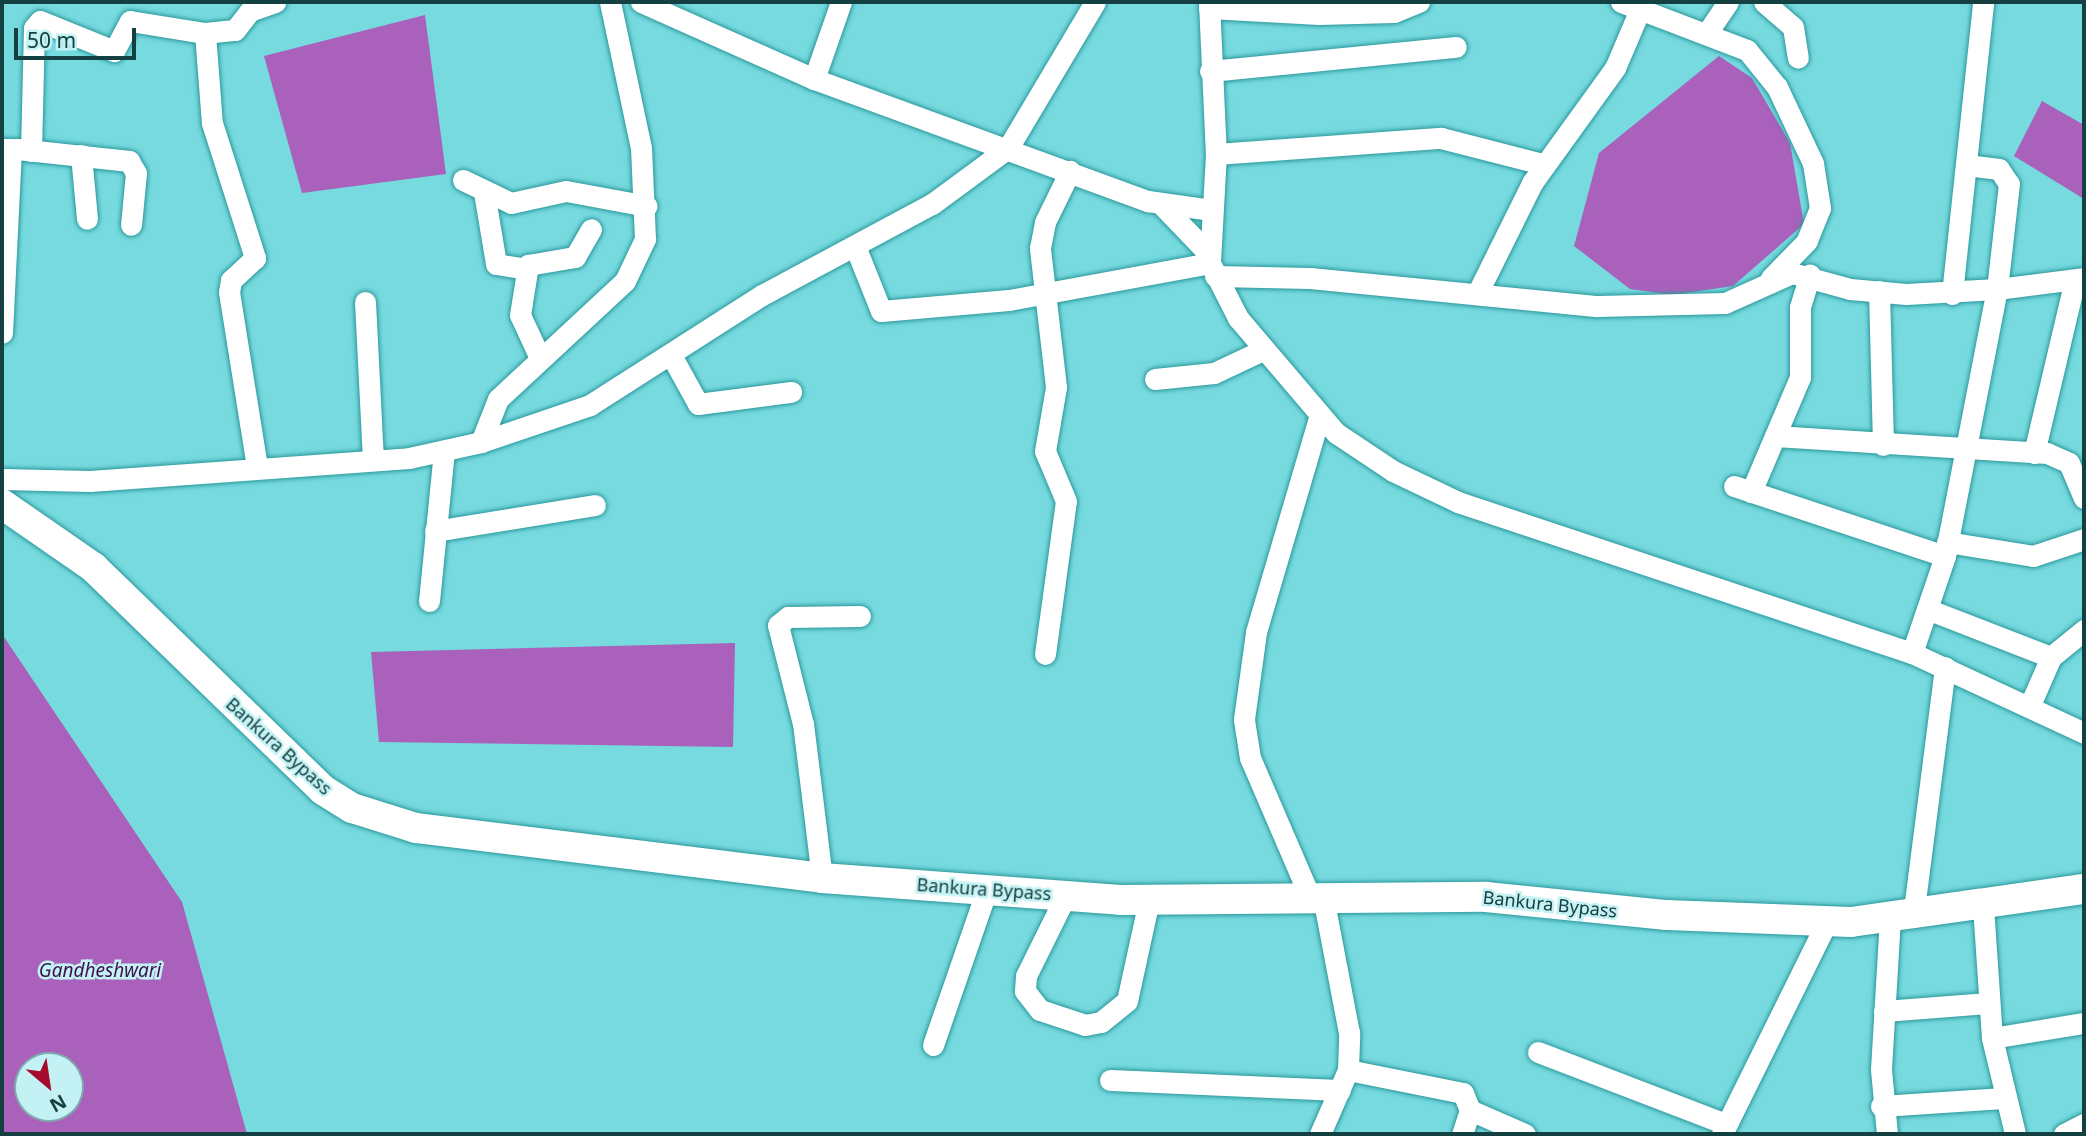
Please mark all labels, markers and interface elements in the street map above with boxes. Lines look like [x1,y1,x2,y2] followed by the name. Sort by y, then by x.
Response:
[18,14,140,58] scale bar
[27,26,76,54] text: 50 m
[222,693,336,799] street label: Bankura Bypass
[916,874,1052,904] street label: Bankura Bypass
[1482,886,1618,922] street label: Bankura Bypass
[39,960,161,982] water label: Gandheshwari
[14,1052,84,1122] north arrow
[45,1088,71,1119] text: N

